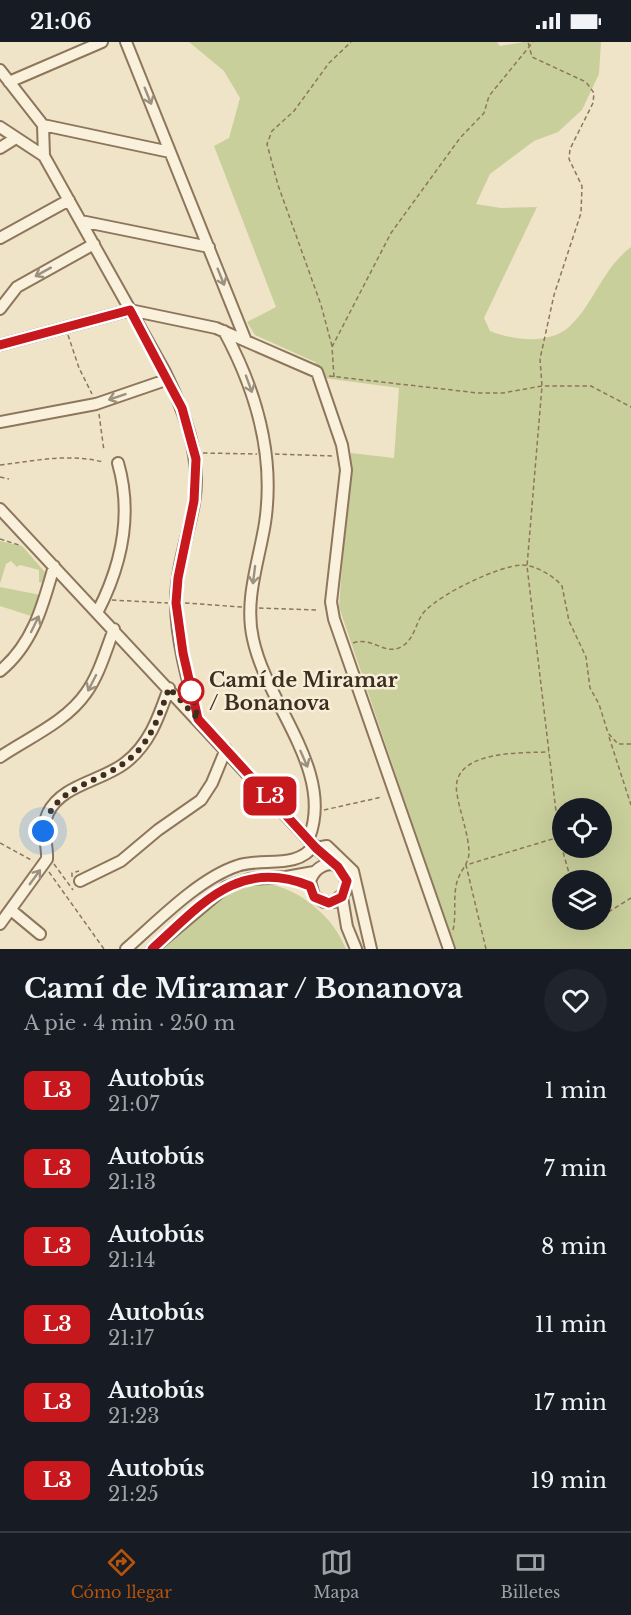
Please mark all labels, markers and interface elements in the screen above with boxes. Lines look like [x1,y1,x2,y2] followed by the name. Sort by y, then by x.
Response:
[30,8,92,35] text: 21:06
[143,87,154,105] one-way arrow
[35,266,52,278] one-way arrow
[216,267,227,286] one-way arrow
[244,374,255,393] one-way arrow
[108,392,127,403] one-way arrow
[248,565,259,585] one-way arrow
[29,616,41,634] one-way arrow
[209,668,398,715] place label: Camí de Miramar / Bonanova
[86,674,98,691] one-way arrow
[178,678,204,704] marker: Camí de Miramar / Bonanova
[299,750,310,768] one-way arrow
[243,776,297,816] line badge: L3
[255,783,285,809] text: L3
[552,798,612,930] map controls
[552,798,612,858] button: locate
[28,816,58,846] your location
[29,869,41,885] one-way arrow
[552,870,612,930] button: layers
[544,969,607,1032] button: heart
[24,971,463,1006] text: Camí de Miramar / Bonanova
[24,1011,235,1035] text: A pie · 4 min · 250 m
[108,1065,204,1092] text: Autobús
[42,1077,72,1103] text: L3
[545,1077,607,1104] text: 1 min
[108,1092,159,1116] text: 21:07
[108,1143,204,1170] text: Autobús
[42,1155,72,1181] text: L3
[543,1155,607,1182] text: 7 min
[108,1170,156,1194] text: 21:13
[108,1221,204,1248] text: Autobús
[42,1233,72,1259] text: L3
[541,1233,607,1260] text: 8 min
[108,1248,156,1272] text: 21:14
[108,1299,204,1326] text: Autobús
[42,1311,72,1337] text: L3
[535,1311,607,1338] text: 11 min
[108,1326,154,1350] text: 21:17
[108,1377,204,1404] text: Autobús
[42,1389,72,1415] text: L3
[534,1389,607,1416] text: 17 min
[108,1404,160,1428] text: 21:23
[108,1455,204,1482] text: Autobús
[42,1467,72,1493] text: L3
[530,1467,607,1494] text: 19 min
[108,1482,159,1506] text: 21:25
[71,1546,172,1602] tab: Cómo llegar
[313,1546,359,1602] tab: Mapa
[501,1546,560,1602] tab: Billetes

